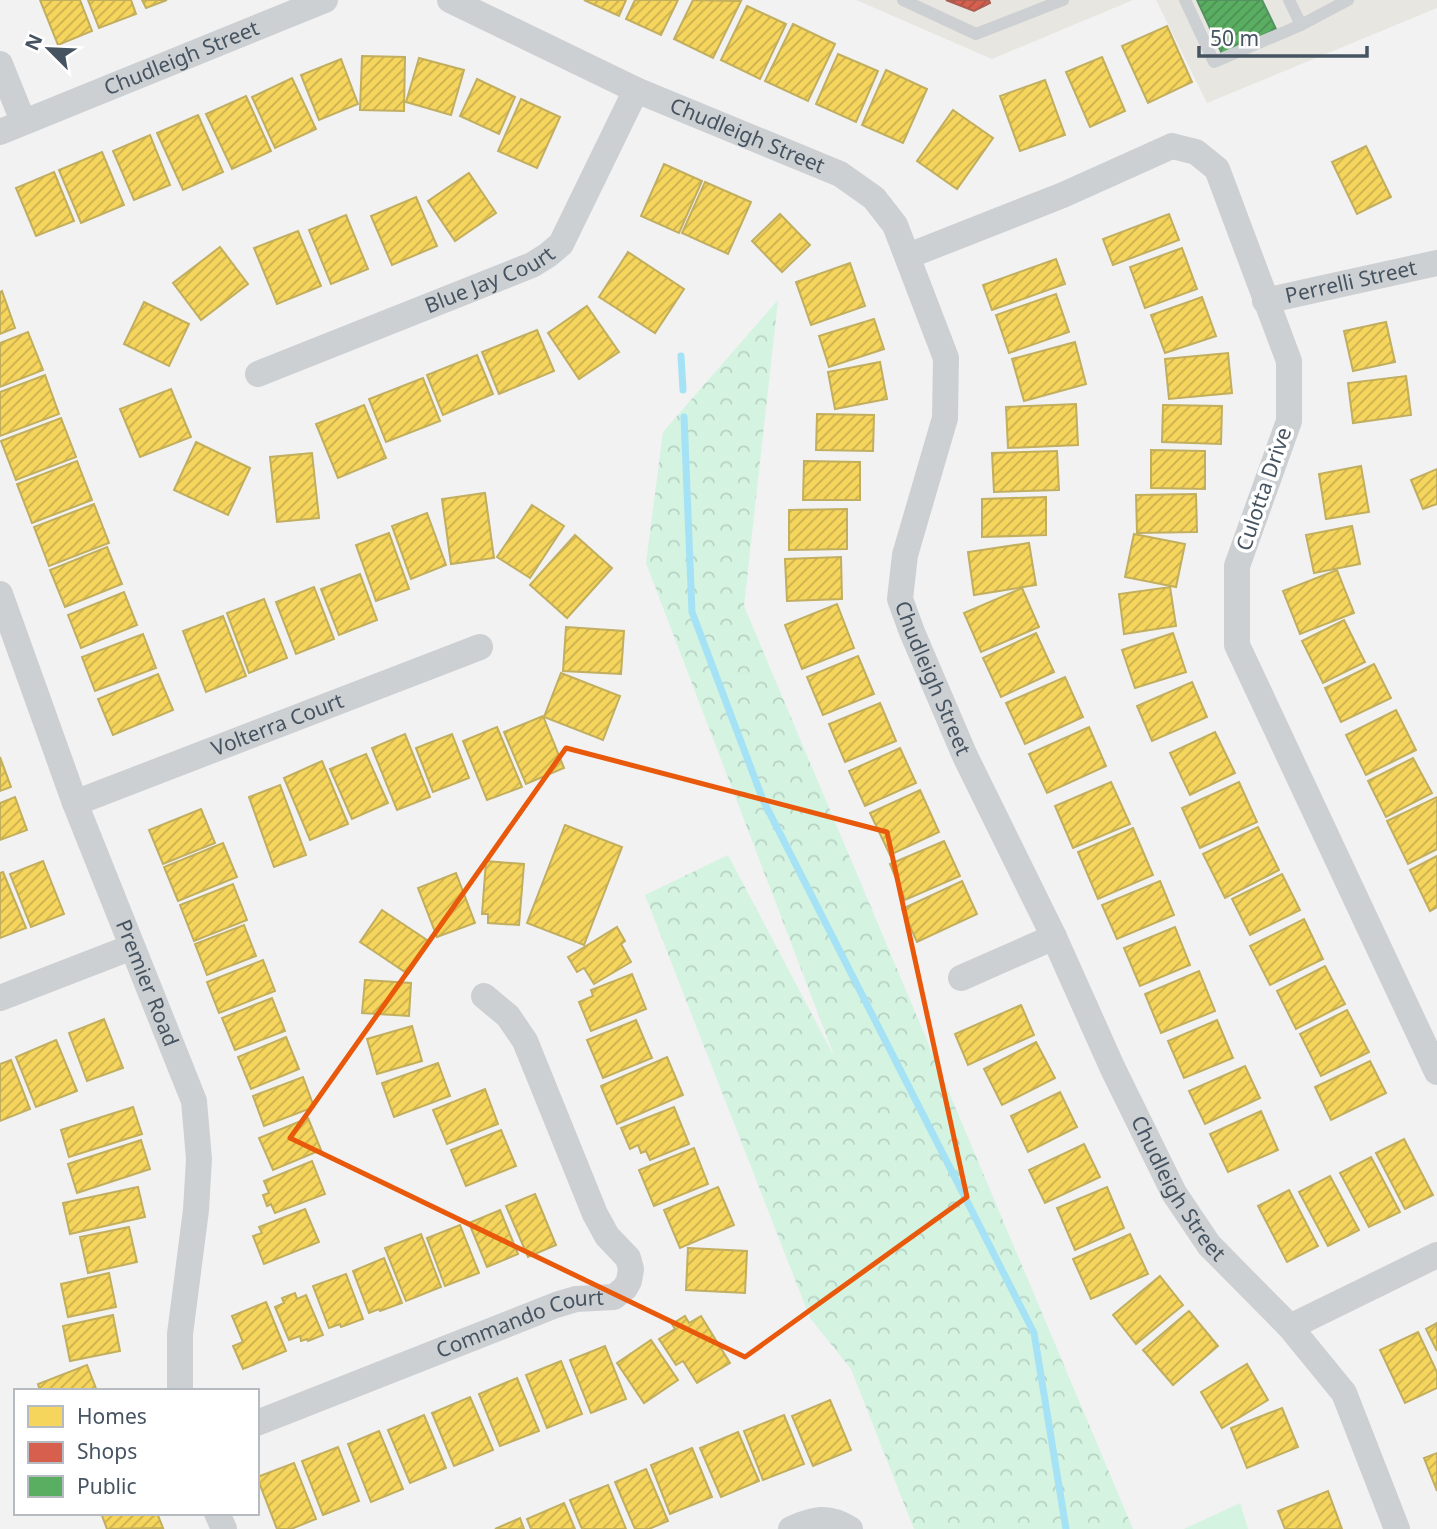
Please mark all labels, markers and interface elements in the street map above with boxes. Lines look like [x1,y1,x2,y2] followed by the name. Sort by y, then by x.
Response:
[100,13,263,101] street label: Chudleigh Street
[14,14,84,84] north arrow
[1199,14,1367,58] scale bar
[1210,24,1259,52] text: 50 m
[18,30,48,54] text: N
[666,91,830,179] street label: Chudleigh Street
[420,240,561,319] street label: Blue Jay Court
[1282,253,1419,309] street label: Perrelli Street
[1229,423,1297,554] street label: Culotta Drive
[889,597,978,760] street label: Chudleigh Street
[207,686,348,762] street label: Volterra Court
[110,915,186,1050] street label: Premier Road
[1125,1111,1232,1267] street label: Chudleigh Street
[432,1283,605,1364] street label: Commando Court
[14,1389,259,1515] legend
[77,1402,147,1430] text: Homes
[77,1437,137,1465] text: Shops
[77,1472,137,1500] text: Public

